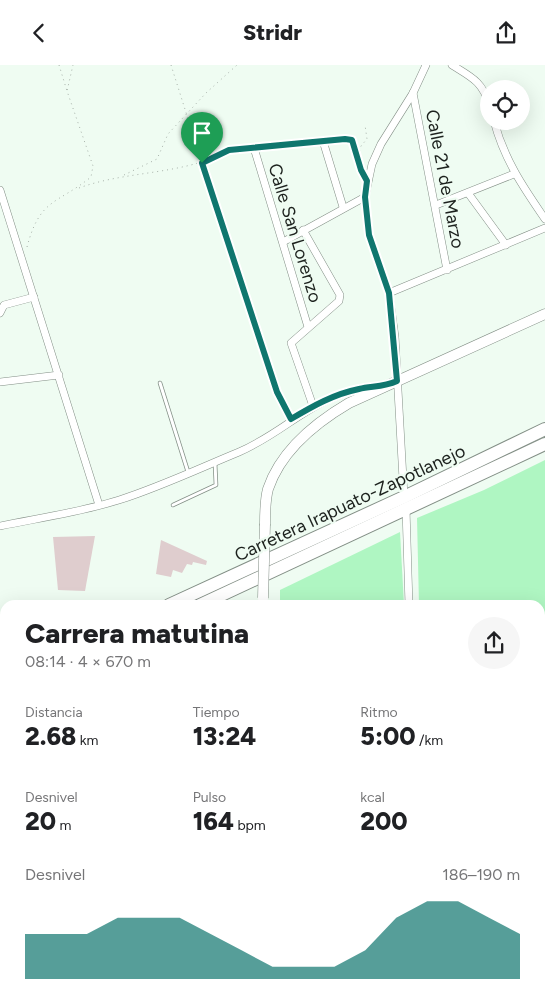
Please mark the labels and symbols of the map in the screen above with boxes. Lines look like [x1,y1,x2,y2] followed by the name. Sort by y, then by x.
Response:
[421,108,469,250] street label: Calle 21 de Marzo
[181,112,223,163] pin
[263,161,327,305] street label: Calle San Lorenzo
[231,440,469,566] street label: Carretera Irapuato-Zapotlanejo

